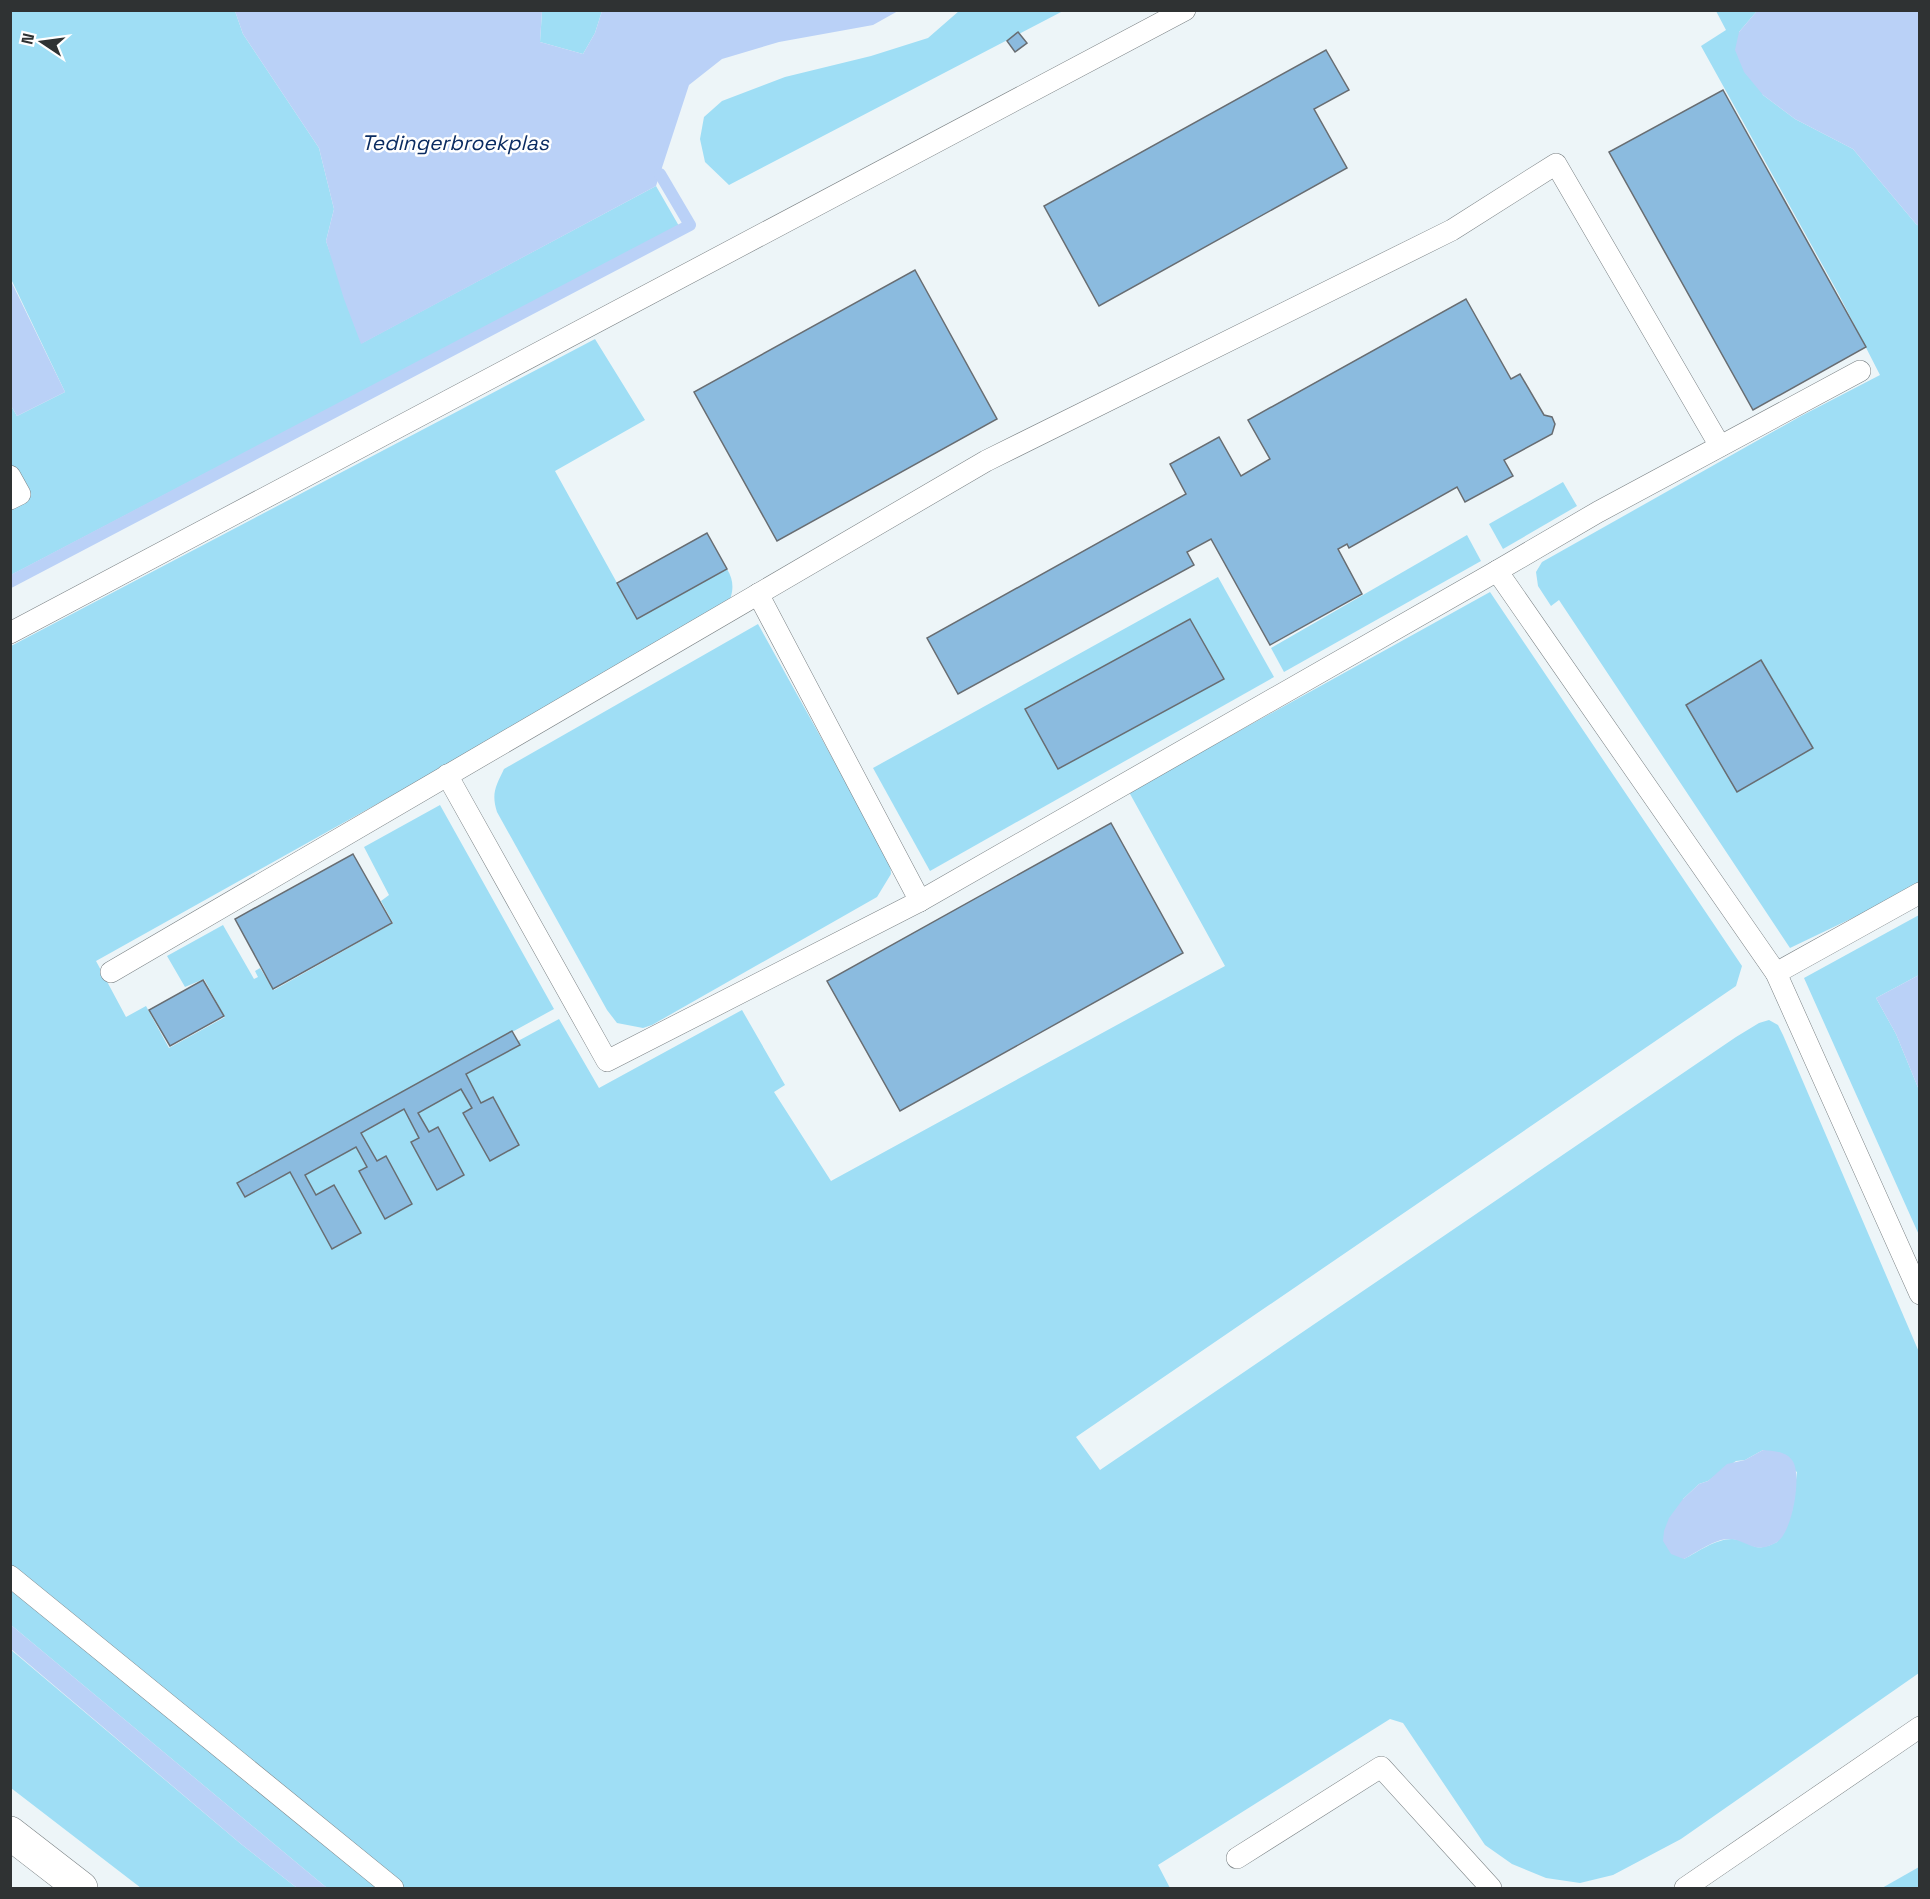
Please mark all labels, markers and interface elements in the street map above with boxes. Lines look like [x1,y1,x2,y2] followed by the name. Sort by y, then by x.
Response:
[12,12,72,72] north arrow
[16,31,39,46] text: N
[361,129,550,156] water label: Tedingerbroekplas

